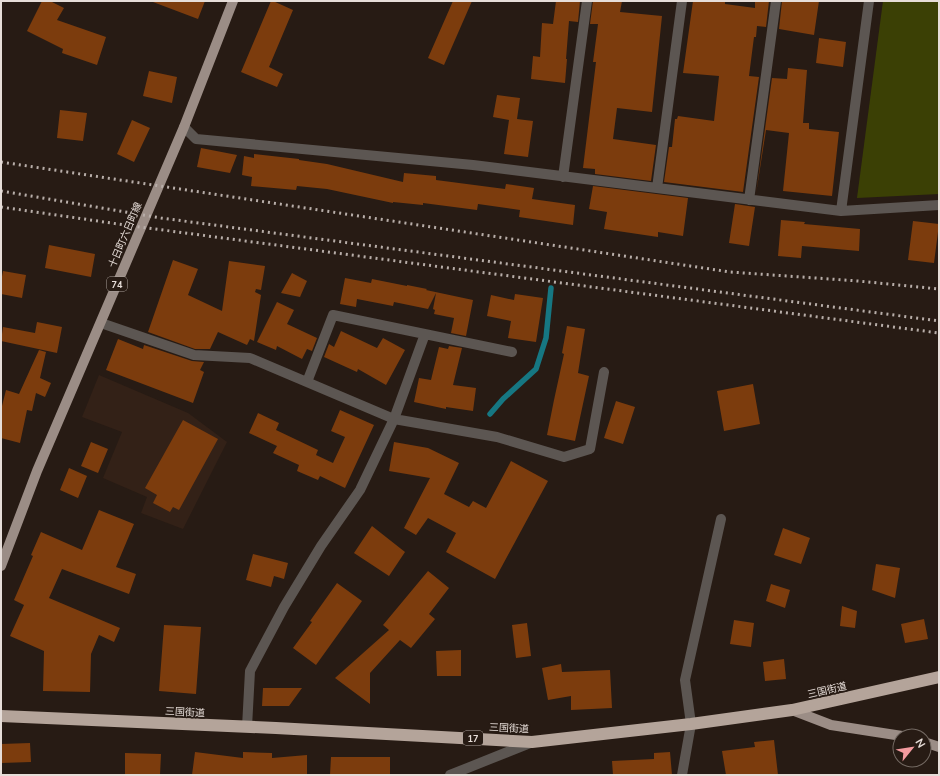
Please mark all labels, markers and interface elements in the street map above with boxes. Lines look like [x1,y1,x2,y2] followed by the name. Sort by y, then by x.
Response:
[105,200,145,270] street label: 十日町六日町線
[107,277,127,291] road number: 74
[806,679,848,701] street label: 三国街道
[165,704,205,720] street label: 三国街道
[489,720,529,736] street label: 三国街道
[892,728,932,768] north arrow
[463,731,483,745] road number: 17
[913,736,929,750] text: N

